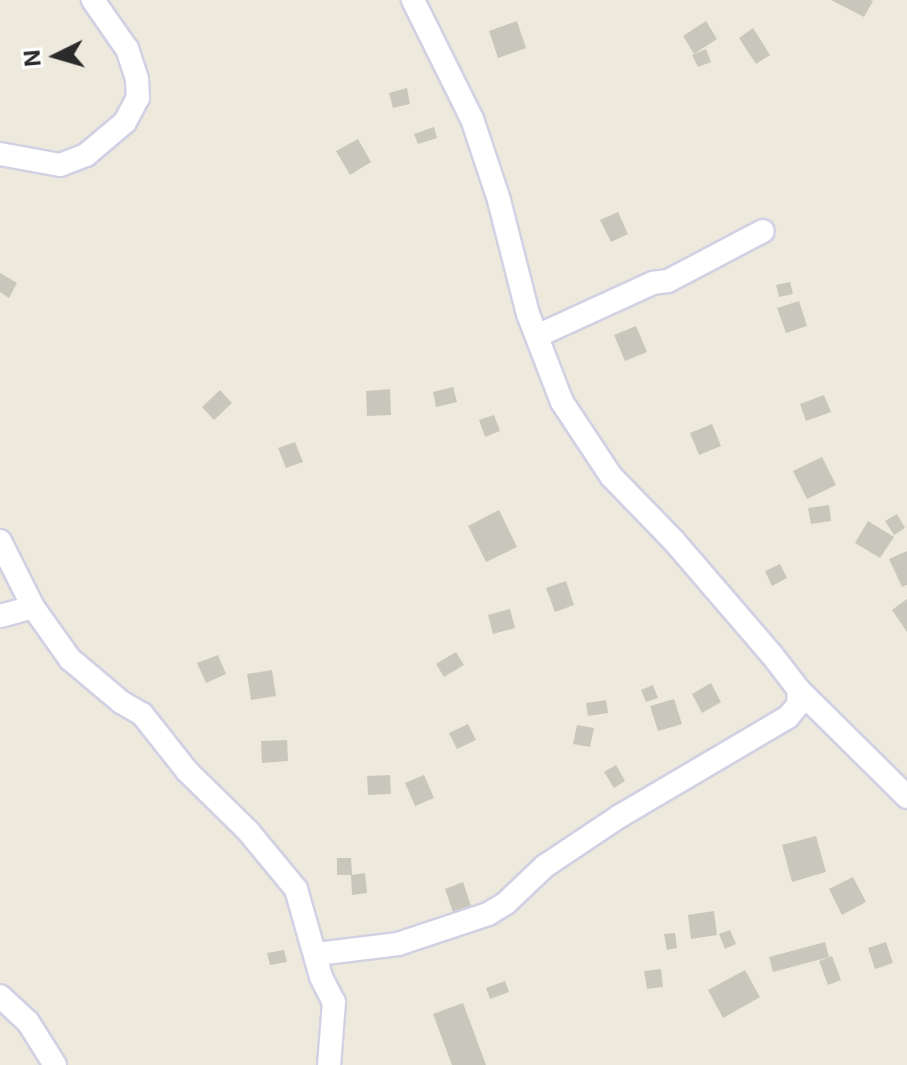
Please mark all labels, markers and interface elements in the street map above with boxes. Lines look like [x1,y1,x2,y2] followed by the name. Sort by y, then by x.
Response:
[16,16,96,96] north arrow
[18,49,46,68] text: N

